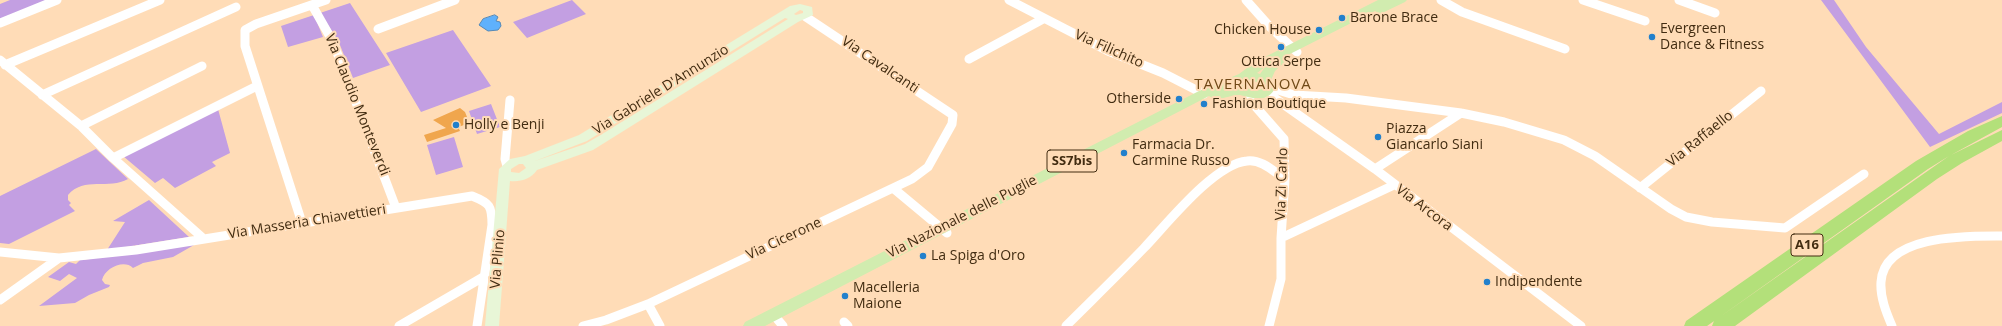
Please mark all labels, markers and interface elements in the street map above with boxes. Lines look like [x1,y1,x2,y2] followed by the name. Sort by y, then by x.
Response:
[1350,10,1438,26] place label: Barone Brace
[1337,13,1347,23] marker: Barone Brace
[1660,21,1764,54] place label: Evergreen Dance & Fitness
[1214,22,1311,38] place label: Chicken House
[1314,25,1324,35] marker: Chicken House
[1072,26,1146,72] street label: Via Filichito
[321,32,393,178] street label: Via Claudio Monteverdi
[1647,32,1657,42] marker: Evergreen Dance & Fitness
[838,33,922,97] street label: Via Cavalcanti
[590,41,732,139] street label: Via Gabriele D'Annunzio
[1276,42,1286,52] marker: Ottica Serpe
[1241,54,1321,70] place label: Ottica Serpe
[1194,76,1312,94] district label: TAVERNANOVA
[1106,91,1171,107] place label: Otherside
[1174,94,1184,104] marker: Otherside
[1212,96,1326,112] place label: Fashion Boutique
[1199,99,1209,109] marker: Fashion Boutique
[1664,107,1736,171] street label: Via Raffaello
[464,117,545,133] place label: Holly e Benji
[451,120,461,130] marker: Holly e Benji
[1386,121,1483,154] place label: Piazza Giancarlo Siani
[1373,132,1383,142] marker: Piazza Giancarlo Siani
[1132,137,1230,170] place label: Farmacia Dr. Carmine Russo
[1272,147,1292,221] street label: Via Zi Carlo
[1119,148,1129,158] marker: Farmacia Dr. Carmine Russo
[1047,150,1097,172] road number: SS7bis
[884,172,1040,262] street label: Via Nazionale delle Puglie
[1392,181,1456,235] street label: Via Arcora
[227,201,387,243] street label: Via Masseria Chiavettieri
[744,214,824,264] street label: Via Cicerone
[487,229,509,289] street label: Via Plinio
[1791,234,1823,256] road number: A16
[931,248,1025,264] place label: La Spiga d'Oro
[918,251,928,261] marker: La Spiga d'Oro
[1495,274,1582,290] place label: Indipendente
[1482,277,1492,287] marker: Indipendente
[853,280,920,312] place label: Macelleria Maione
[840,291,850,301] marker: Macelleria Maione

